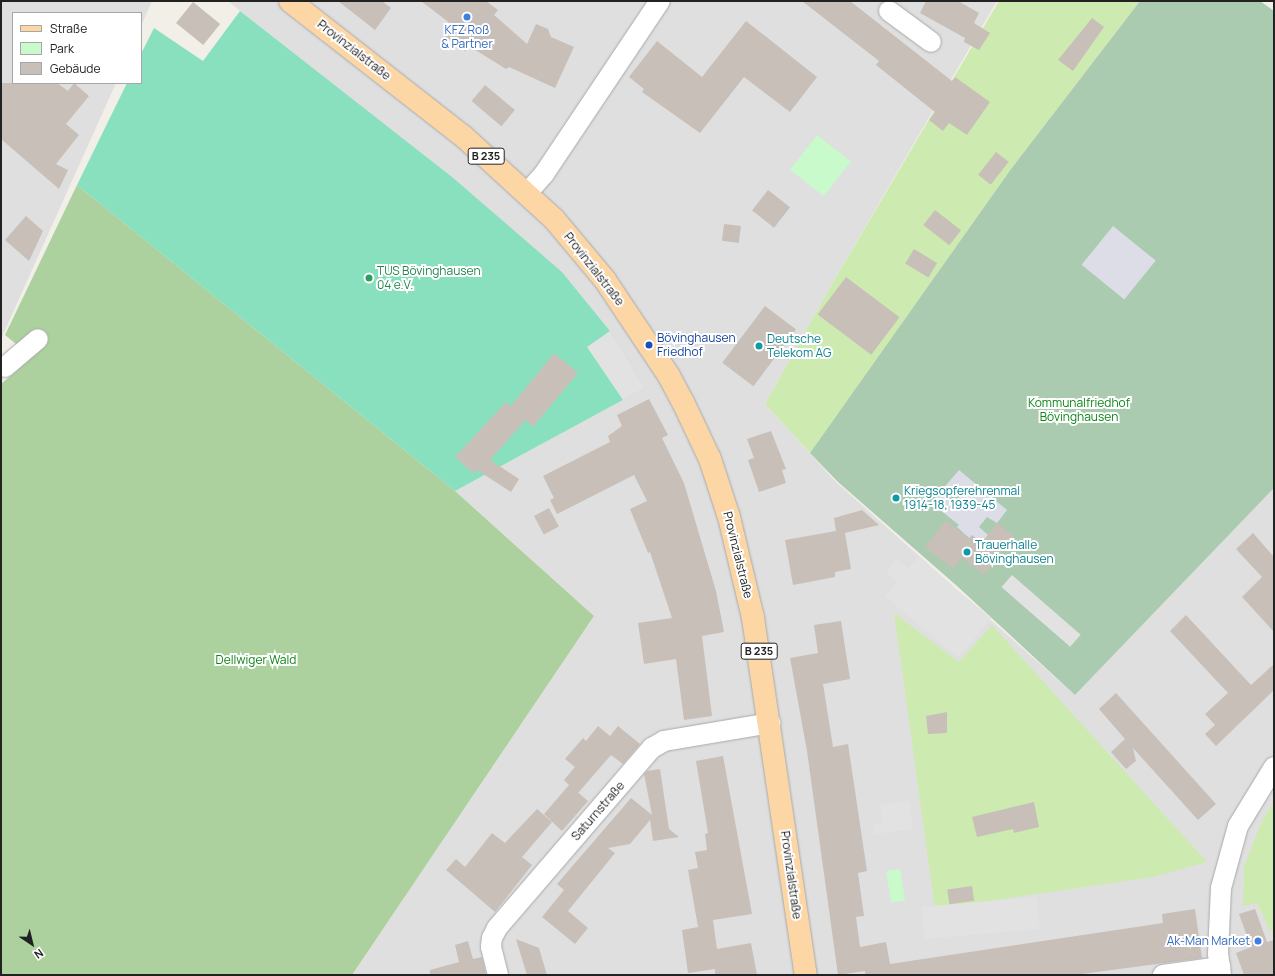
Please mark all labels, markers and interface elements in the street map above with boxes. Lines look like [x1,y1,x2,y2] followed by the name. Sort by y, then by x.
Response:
[12,12,142,84] legend
[462,12,472,22] marker: KFZ Roß & Partner
[314,17,394,83] street label: Provinzialstraße
[50,20,87,37] text: Straße
[441,23,493,51] place label: KFZ Roß & Partner
[50,40,74,57] text: Park
[50,60,101,77] text: Gebäude
[467,147,505,165] road number: B 235
[561,229,627,309] street label: Provinzialstraße
[377,264,481,292] place label: TUS Bövinghausen 04 e.V.
[364,273,374,283] marker: TUS Bövinghausen 04 e.V.
[657,331,736,359] place label: Bövinghausen Friedhof
[767,332,831,360] place label: Deutsche Telekom AG
[644,340,654,350] marker: Bövinghausen Friedhof
[754,341,764,351] marker: Deutsche Telekom AG
[1028,396,1130,424] park label: Kommunalfriedhof Bövinghausen
[904,484,1020,512] place label: Kriegsopferehrenmal 1914-18, 1939-45
[891,493,901,503] marker: Kriegsopferehrenmal 1914-18, 1939-45
[720,510,756,600] street label: Provinzialstraße
[975,538,1054,566] place label: Trauerhalle Bövinghausen
[962,547,972,557] marker: Trauerhalle Bövinghausen
[740,642,778,660] road number: B 235
[216,653,296,667] park label: Dellwiger Wald
[568,779,628,843] street label: Saturnstraße
[778,830,804,920] street label: Provinzialstraße
[12,924,52,964] north arrow
[1167,934,1250,948] place label: Ak-Man Market
[1253,936,1263,946] marker: Ak-Man Market
[32,946,47,963] text: N

